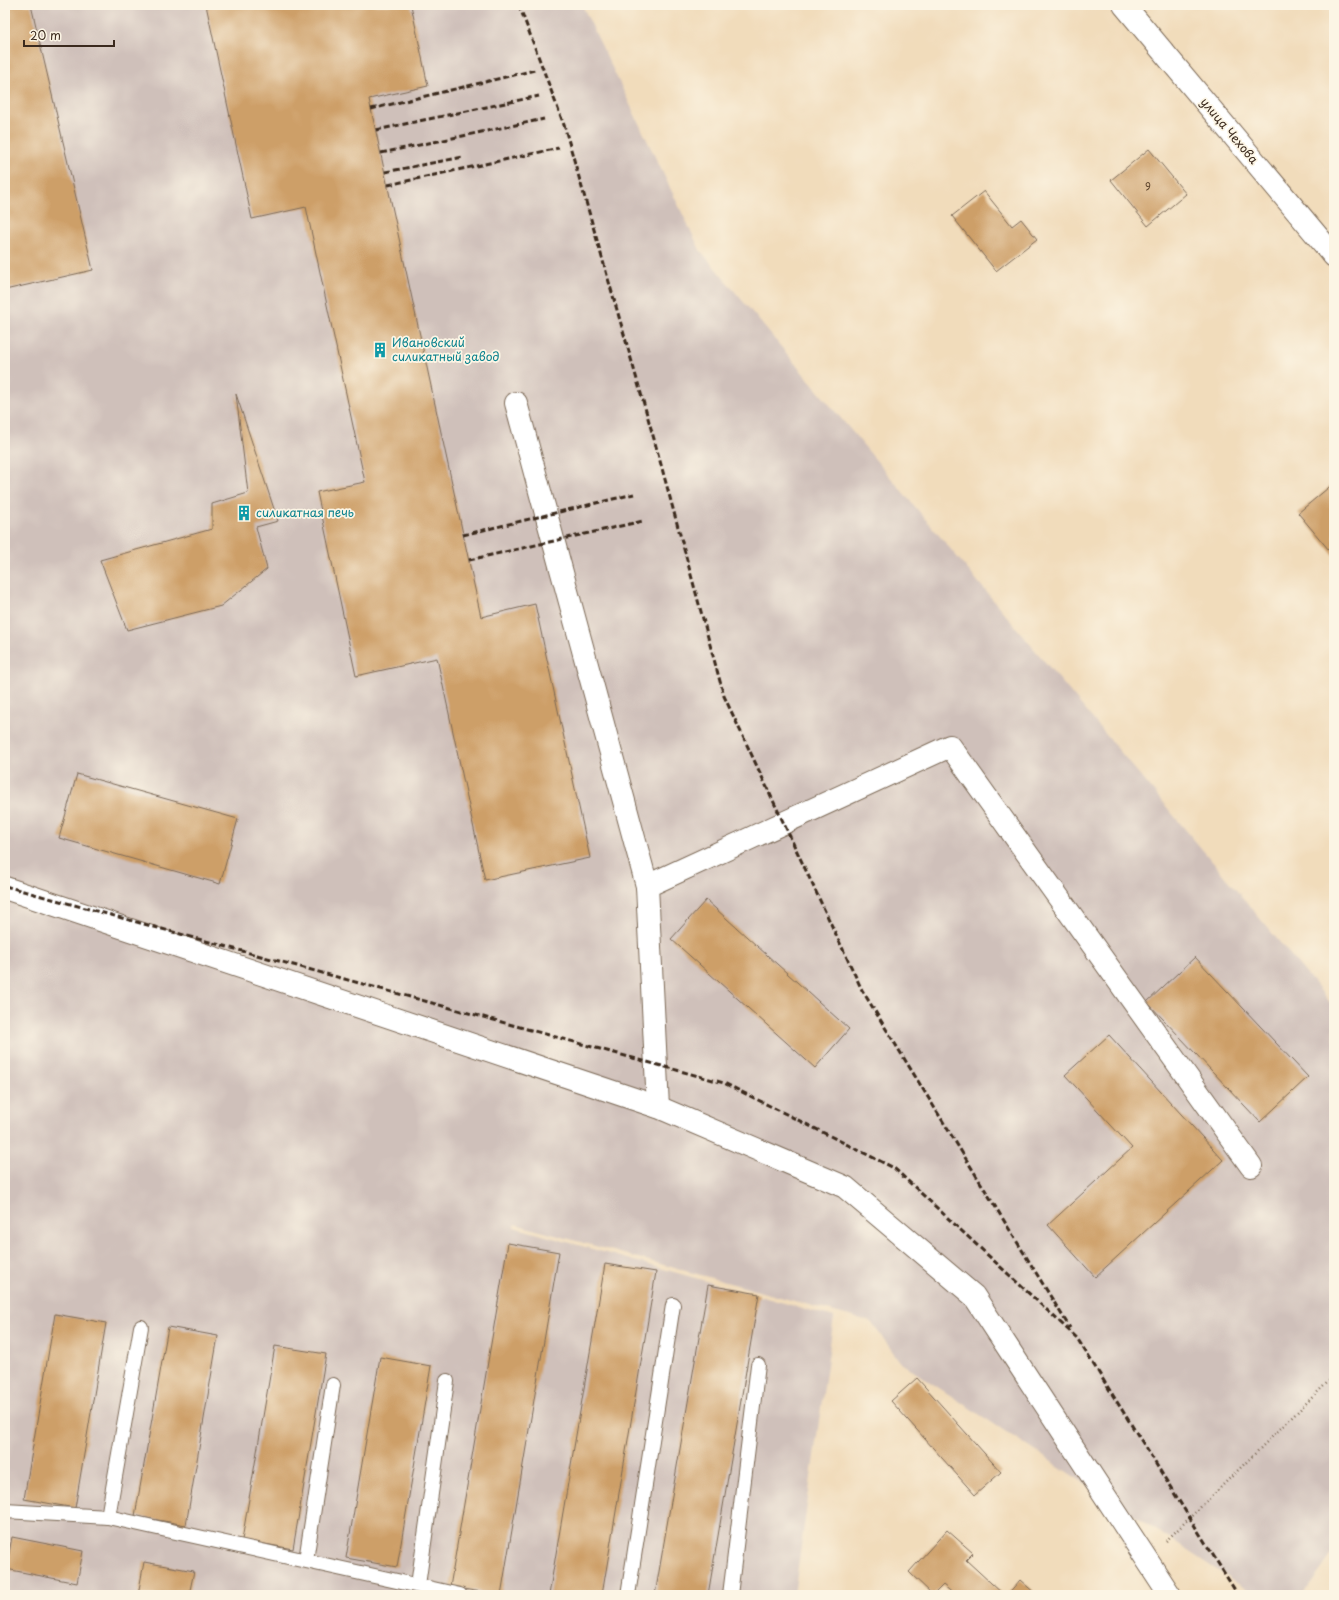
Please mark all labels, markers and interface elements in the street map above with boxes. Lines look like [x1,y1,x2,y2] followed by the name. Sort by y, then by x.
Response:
[24,22,114,48] scale bar
[30,26,61,44] text: 20 m
[1197,93,1263,168] street label: улица Чехова
[1145,179,1151,194] house number: 9
[392,333,500,365] place label: Ивановский силикатный завод
[371,341,389,359] building icon: Ивановский силикатный завод
[256,503,354,521] place label: силикатная печь
[235,504,253,522] building icon: силикатная печь

